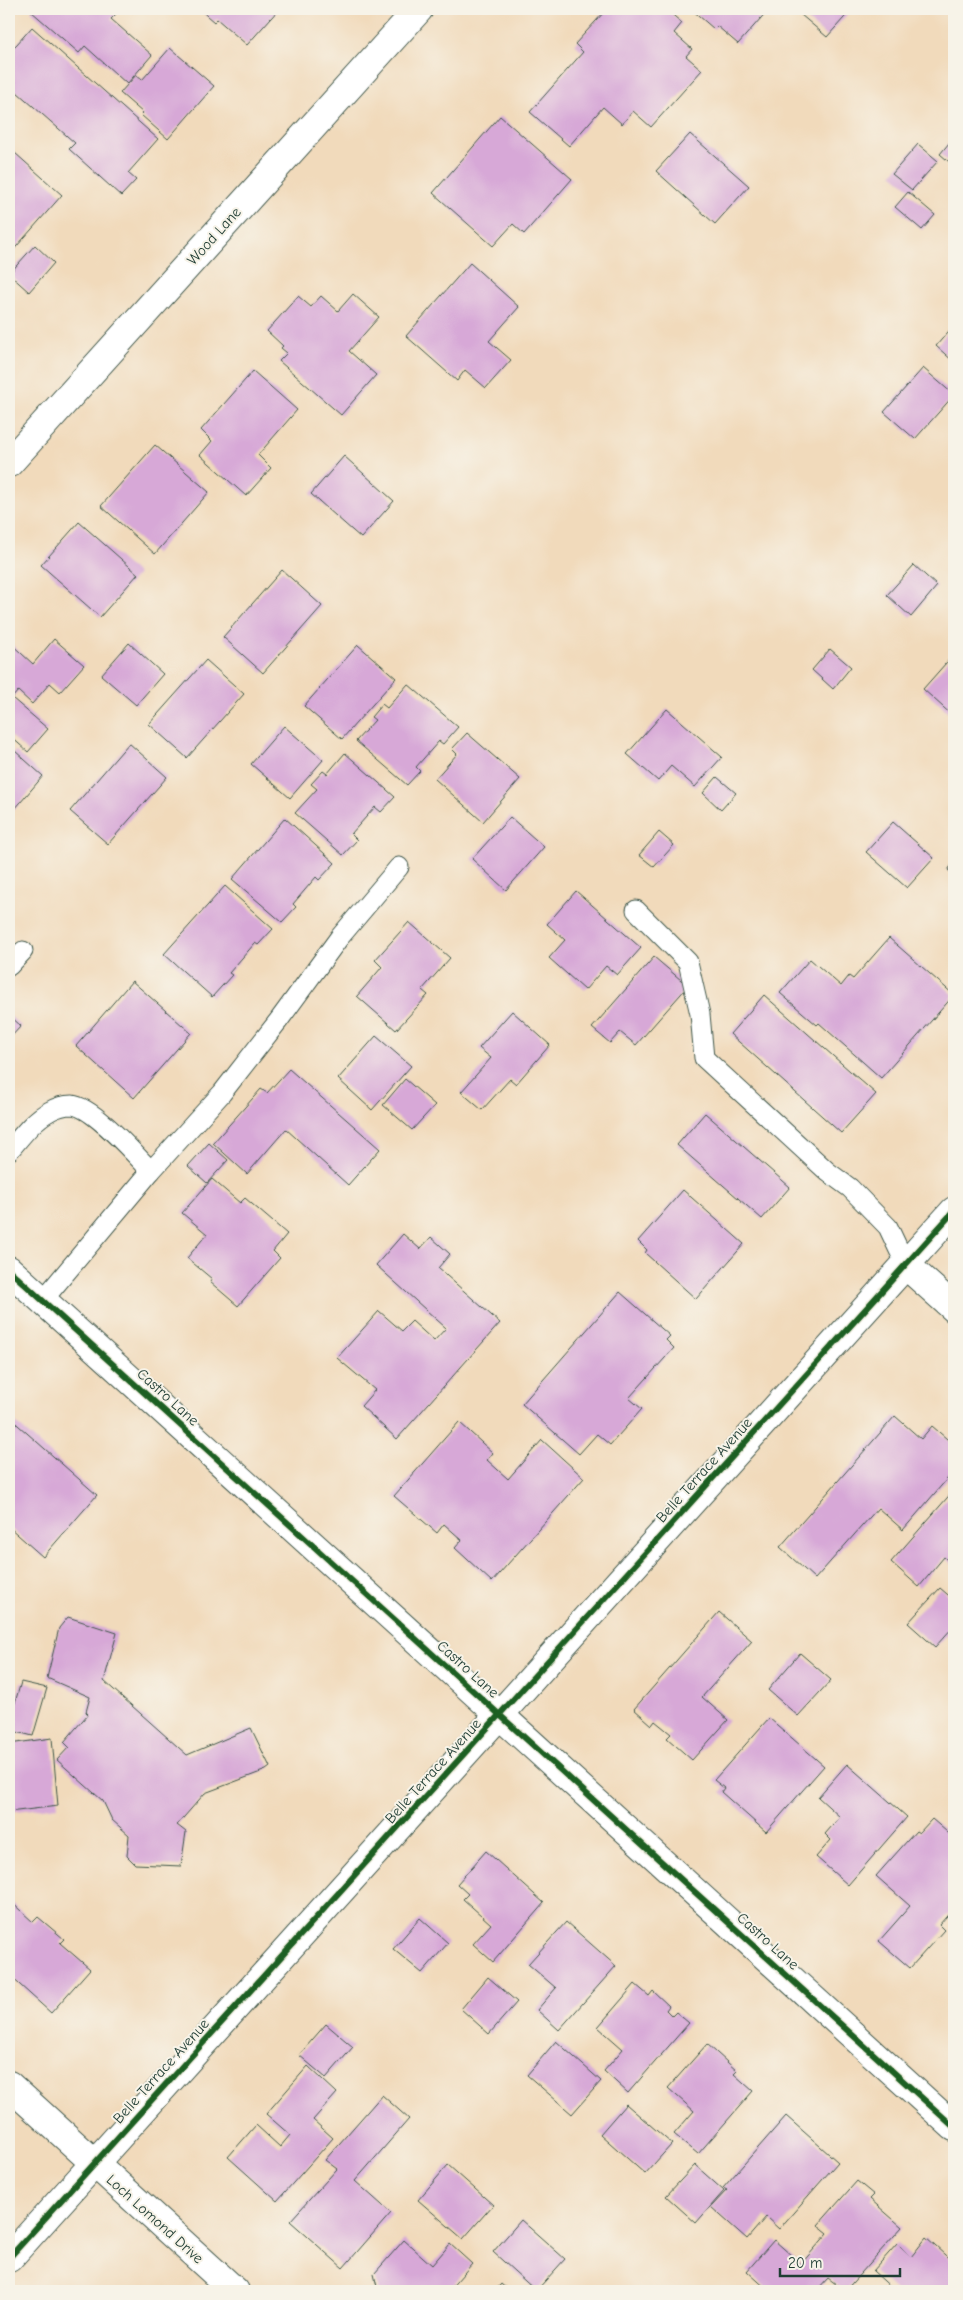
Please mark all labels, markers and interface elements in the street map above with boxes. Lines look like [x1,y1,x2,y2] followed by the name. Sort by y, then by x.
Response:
[183,203,245,269] street label: Wood Lane
[133,1365,203,1430] street label: Castro Lane
[652,1414,756,1526] street label: Belle Terrace Avenue
[433,1637,503,1702] street label: Castro Lane
[381,1715,485,1827] street label: Belle Terrace Avenue
[733,1909,803,1974] street label: Castro Lane
[109,2015,213,2127] street label: Belle Terrace Avenue
[103,2171,208,2268] street label: Loch Lomond Drive
[780,2245,900,2277] scale bar
[788,2254,822,2272] text: 20 m

